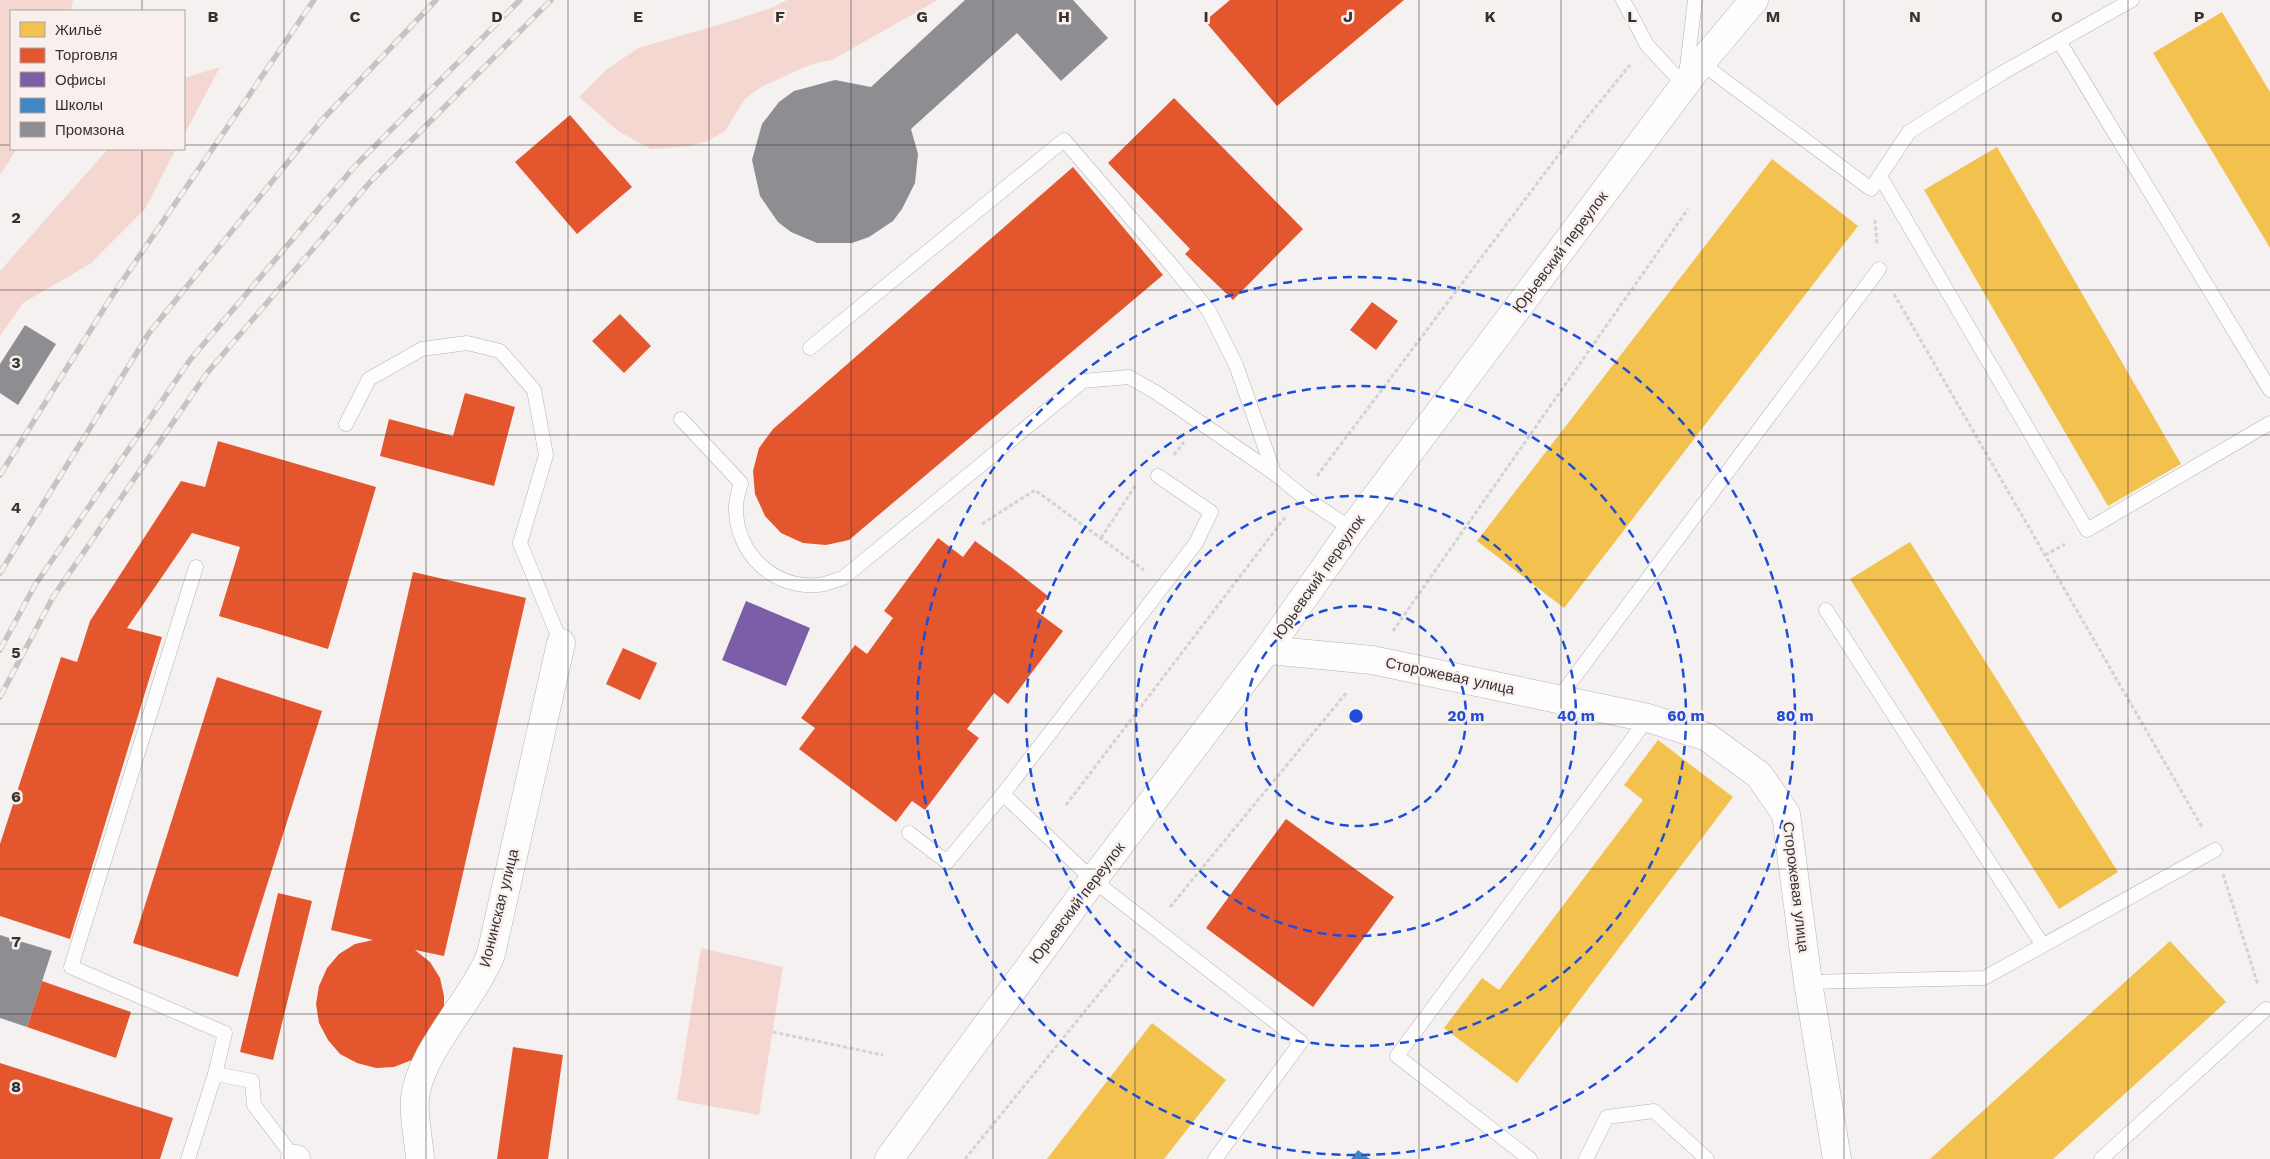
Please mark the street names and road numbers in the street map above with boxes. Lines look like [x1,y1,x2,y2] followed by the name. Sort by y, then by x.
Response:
[1508,187,1612,316] street label: Юрьевский переулок
[1269,511,1369,643] street label: Юрьевский переулок
[1384,654,1517,699] street label: Сторожевая улица
[1779,821,1813,954] street label: Сторожевая улица
[1025,838,1129,967] street label: Юрьевский переулок
[476,846,523,969] street label: Ионинская улица

